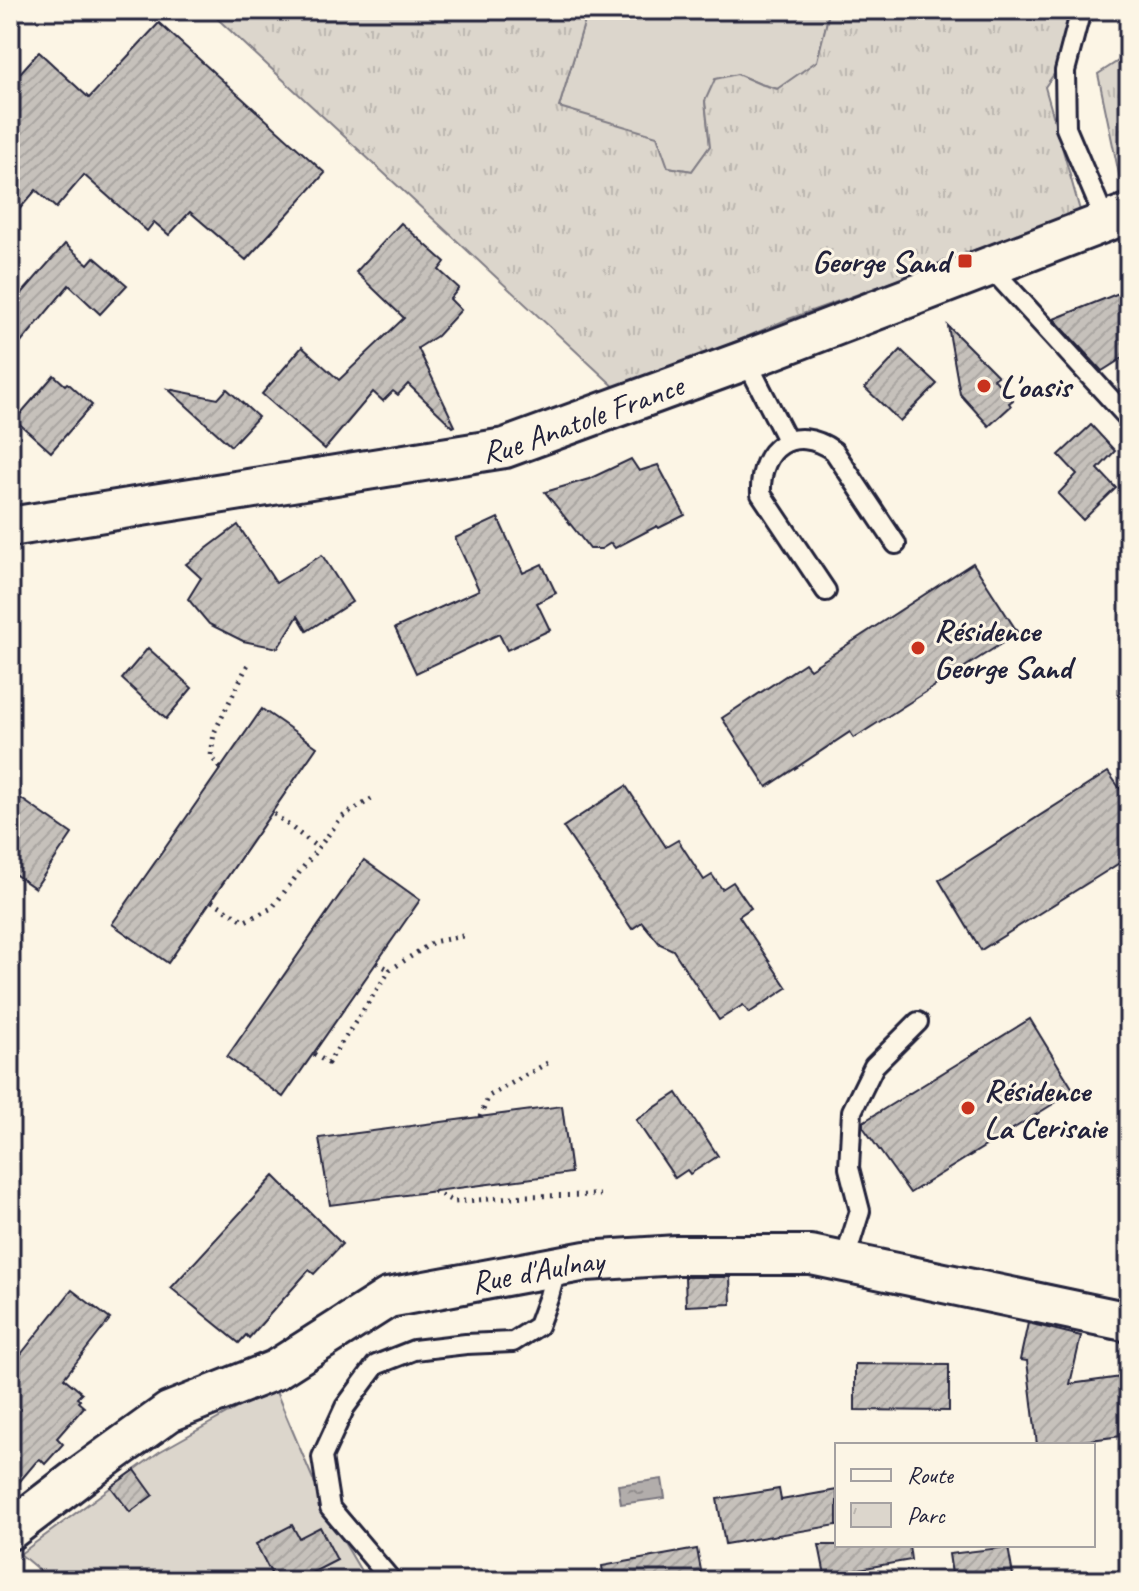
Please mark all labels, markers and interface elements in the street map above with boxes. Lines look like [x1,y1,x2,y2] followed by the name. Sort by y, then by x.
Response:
[812,241,954,282] place label: George Sand
[956,252,974,270] marker: George Sand
[480,364,691,472] street label: Rue Anatole France
[1000,366,1075,407] place label: L'oasis
[975,377,993,395] marker: L'oasis
[934,610,1076,688] place label: Résidence George Sand
[909,639,927,657] marker: Résidence George Sand
[984,1070,1109,1148] place label: Résidence La Cerisaie
[959,1099,977,1117] marker: Résidence La Cerisaie
[468,1240,608,1303] street label: Rue d'Aulnay
[835,1443,1095,1547] legend
[907,1460,955,1490] text: Route
[907,1500,946,1530] text: Parc

